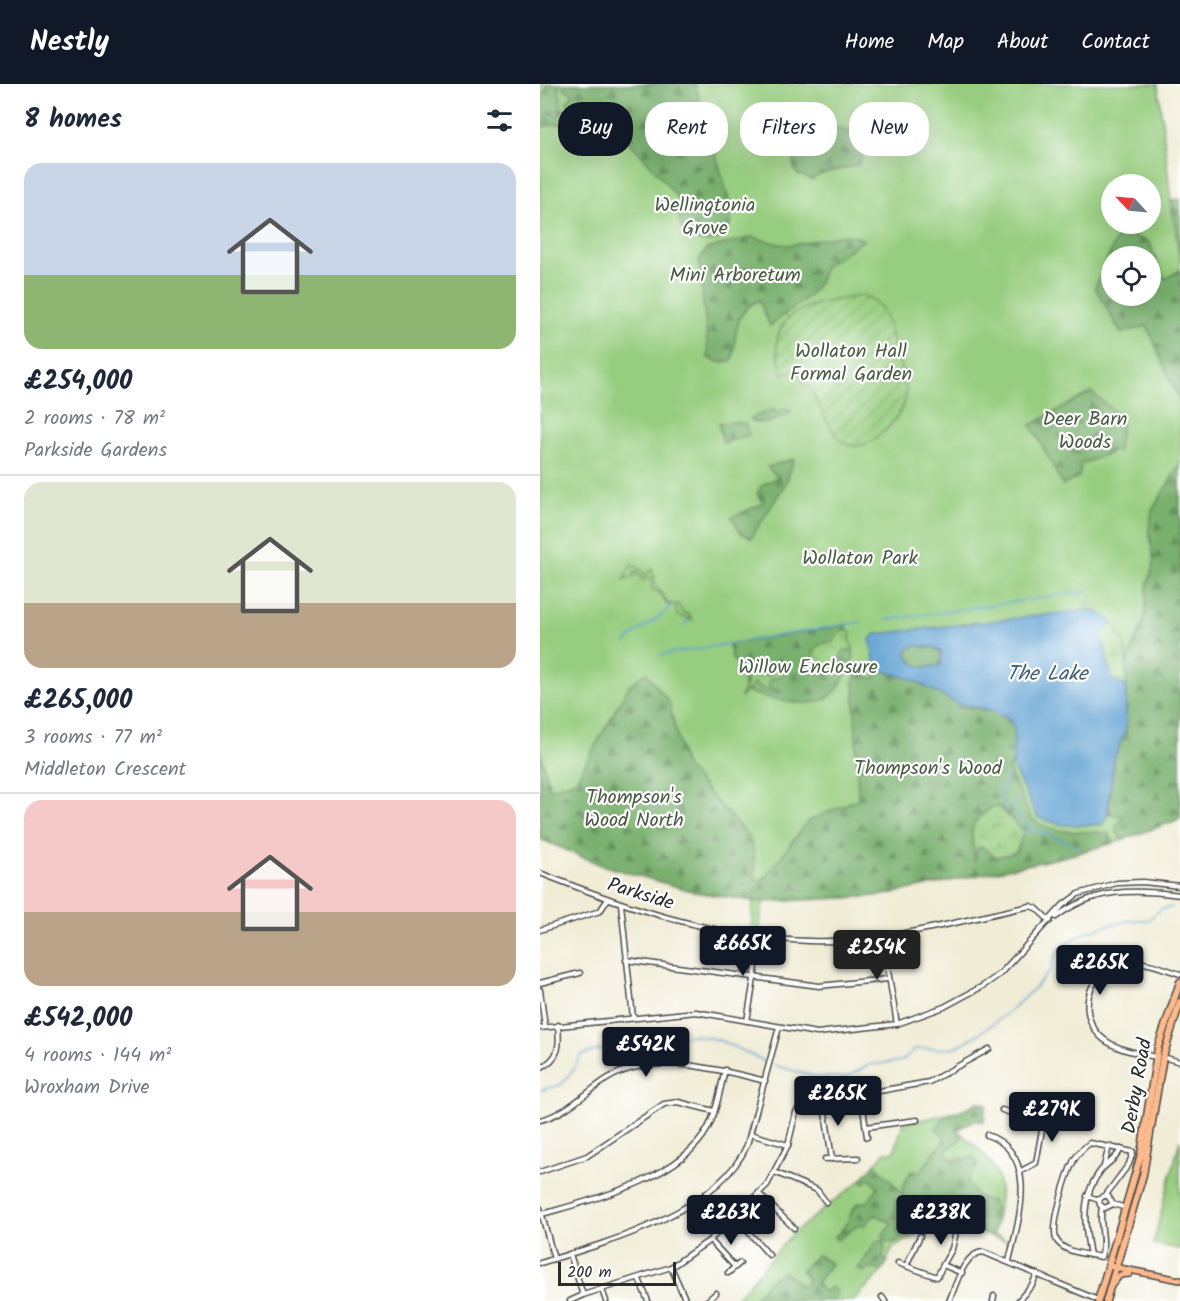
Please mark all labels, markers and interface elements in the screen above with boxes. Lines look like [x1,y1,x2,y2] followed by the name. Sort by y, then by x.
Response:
[30,20,109,65] text: Nestly
[845,26,894,59] text: Home
[927,26,964,59] text: Map
[997,26,1048,59] text: About
[1081,26,1150,59] text: Contact
[24,99,122,141] text: 8 homes
[558,102,633,156] chip: Buy
[645,102,728,156] chip: Rent
[740,102,837,156] chip: Filters
[849,102,929,156] chip: New
[483,104,516,137] icon: filters
[1101,174,1161,234] north arrow
[1101,174,1161,306] map controls
[655,190,755,245] park label: Wellingtonia Grove
[216,202,324,310] icon: home
[1101,246,1161,306] button: locate
[669,260,801,292] park label: Mini Arboretum
[790,336,912,391] park label: Wollaton Hall Formal Garden
[24,361,132,403] text: £254,000
[24,403,165,435] text: 2 rooms · 78 m²
[1043,404,1127,459] park label: Deer Barn Woods
[24,435,167,467] text: Parkside Gardens
[216,521,324,629] icon: home
[802,543,918,575] park label: Wollaton Park
[738,652,878,684] park label: Willow Enclosure
[1007,658,1090,691] water label: The Lake
[24,680,132,722] text: £265,000
[24,722,162,754] text: 3 rooms · 77 m²
[854,753,1003,785] park label: Thompson's Wood
[24,754,186,786] text: Middleton Crescent
[584,782,684,837] park label: Thompson's Wood North
[216,839,324,947] icon: home
[603,870,678,920] street label: Parkside
[701,926,785,977] pin: £665K
[714,929,772,961] text: £665K
[835,930,919,981] pin: £254K
[847,933,907,965] text: £254K
[1058,945,1142,996] pin: £265K
[1070,948,1130,980] text: £265K
[24,998,132,1040] text: £542,000
[604,1027,688,1078] pin: £542K
[616,1030,676,1062] text: £542K
[1114,1035,1162,1137] street label: Derby Road
[24,1040,171,1072] text: 4 rooms · 144 m²
[24,1072,150,1104] text: Wroxham Drive
[796,1076,880,1127] pin: £265K
[808,1079,868,1111] text: £265K
[1010,1092,1094,1143] pin: £279K
[1023,1095,1081,1127] text: £279K
[689,1195,773,1246] pin: £263K
[899,1195,983,1246] pin: £238K
[701,1198,761,1230] text: £263K
[910,1198,972,1230] text: £238K
[558,1259,676,1286] scale bar
[567,1260,611,1285] text: 200 m

